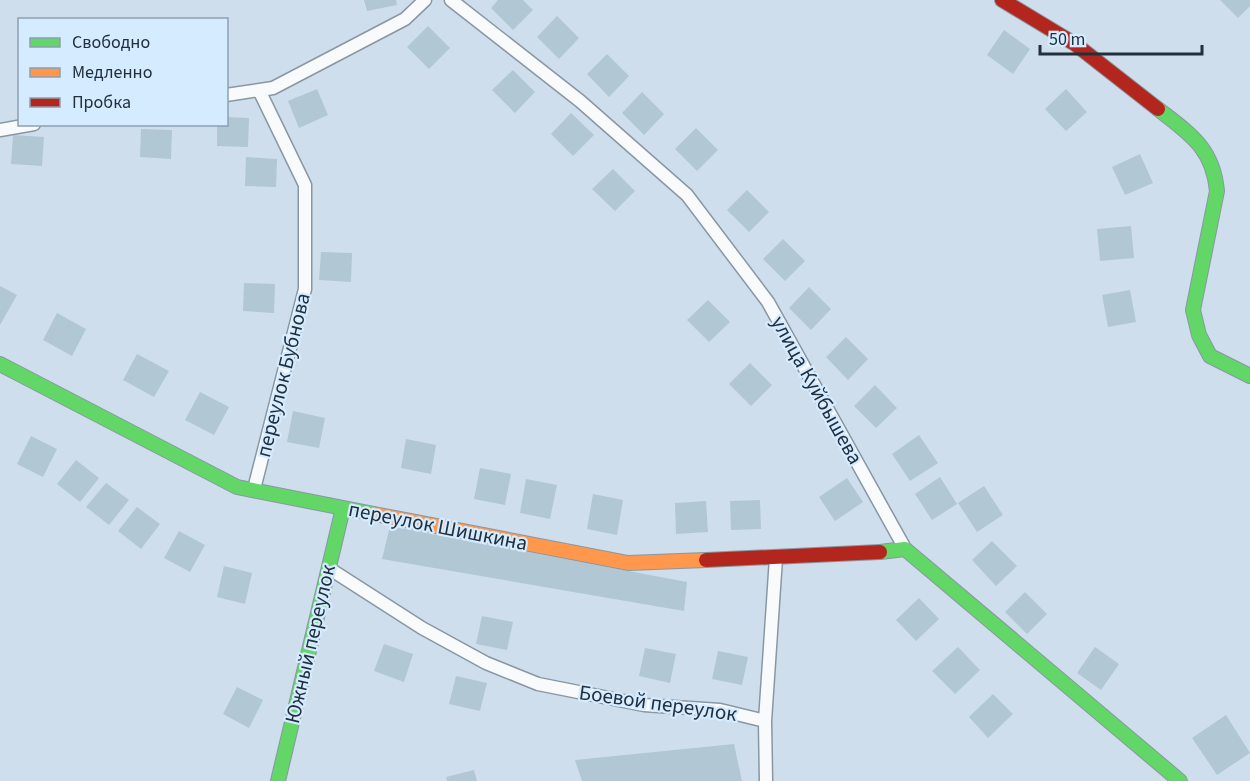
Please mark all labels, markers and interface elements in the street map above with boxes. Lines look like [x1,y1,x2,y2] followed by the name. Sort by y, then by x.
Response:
[18,18,228,126] legend
[1040,18,1202,56] scale bar
[1049,27,1085,52] text: 50 m
[72,30,150,55] text: Свободно
[72,60,152,85] text: Медленно
[72,90,131,115] text: Пробка
[248,290,318,460] street label: переулок Бубнова
[764,310,870,470] street label: улица Куйбышева
[346,494,530,558] street label: переулок Шишкина
[277,561,343,726] street label: Южный переулок
[577,677,739,729] street label: Боевой переулок

